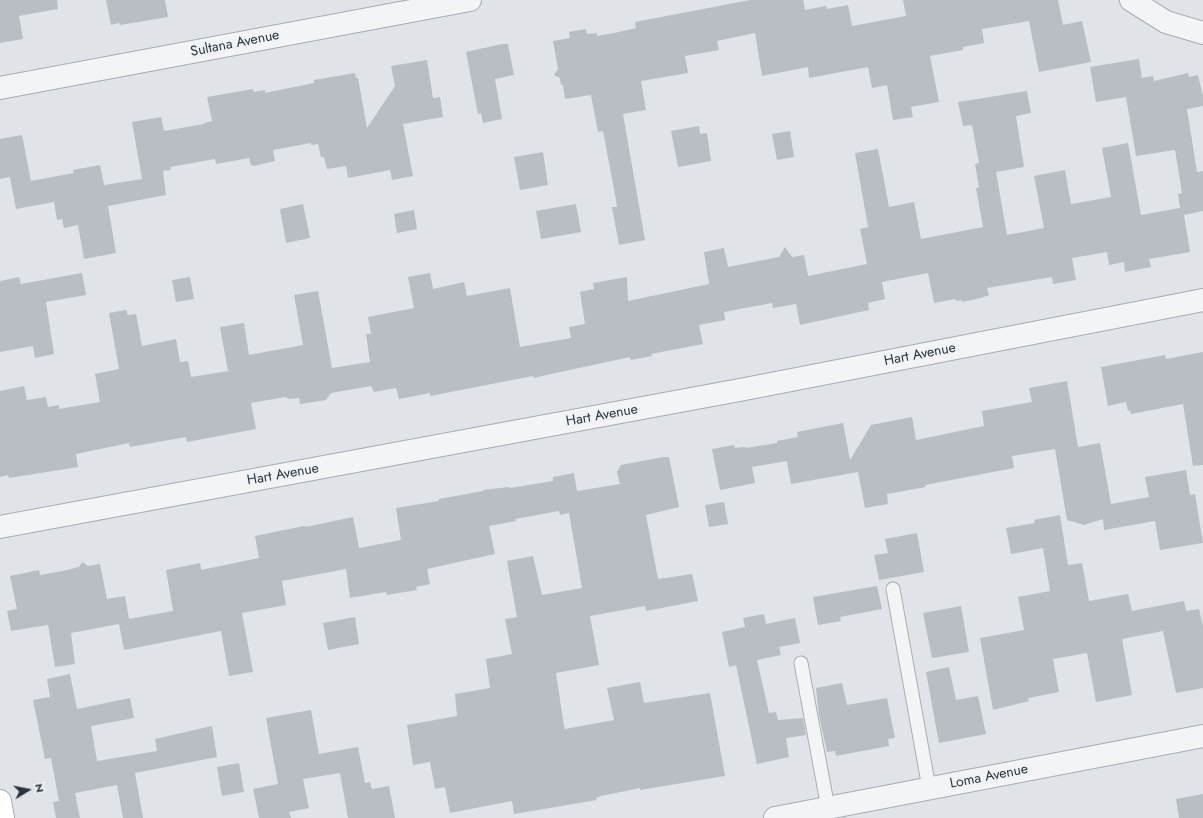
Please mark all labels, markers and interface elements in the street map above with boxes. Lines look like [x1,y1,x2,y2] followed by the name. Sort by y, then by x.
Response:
[189,27,281,61] street label: Sultana Avenue
[883,340,957,370] street label: Hart Avenue
[565,401,639,431] street label: Hart Avenue
[246,460,320,490] street label: Hart Avenue
[948,761,1030,793] street label: Loma Avenue
[8,770,48,810] north arrow
[31,782,48,794] text: N

